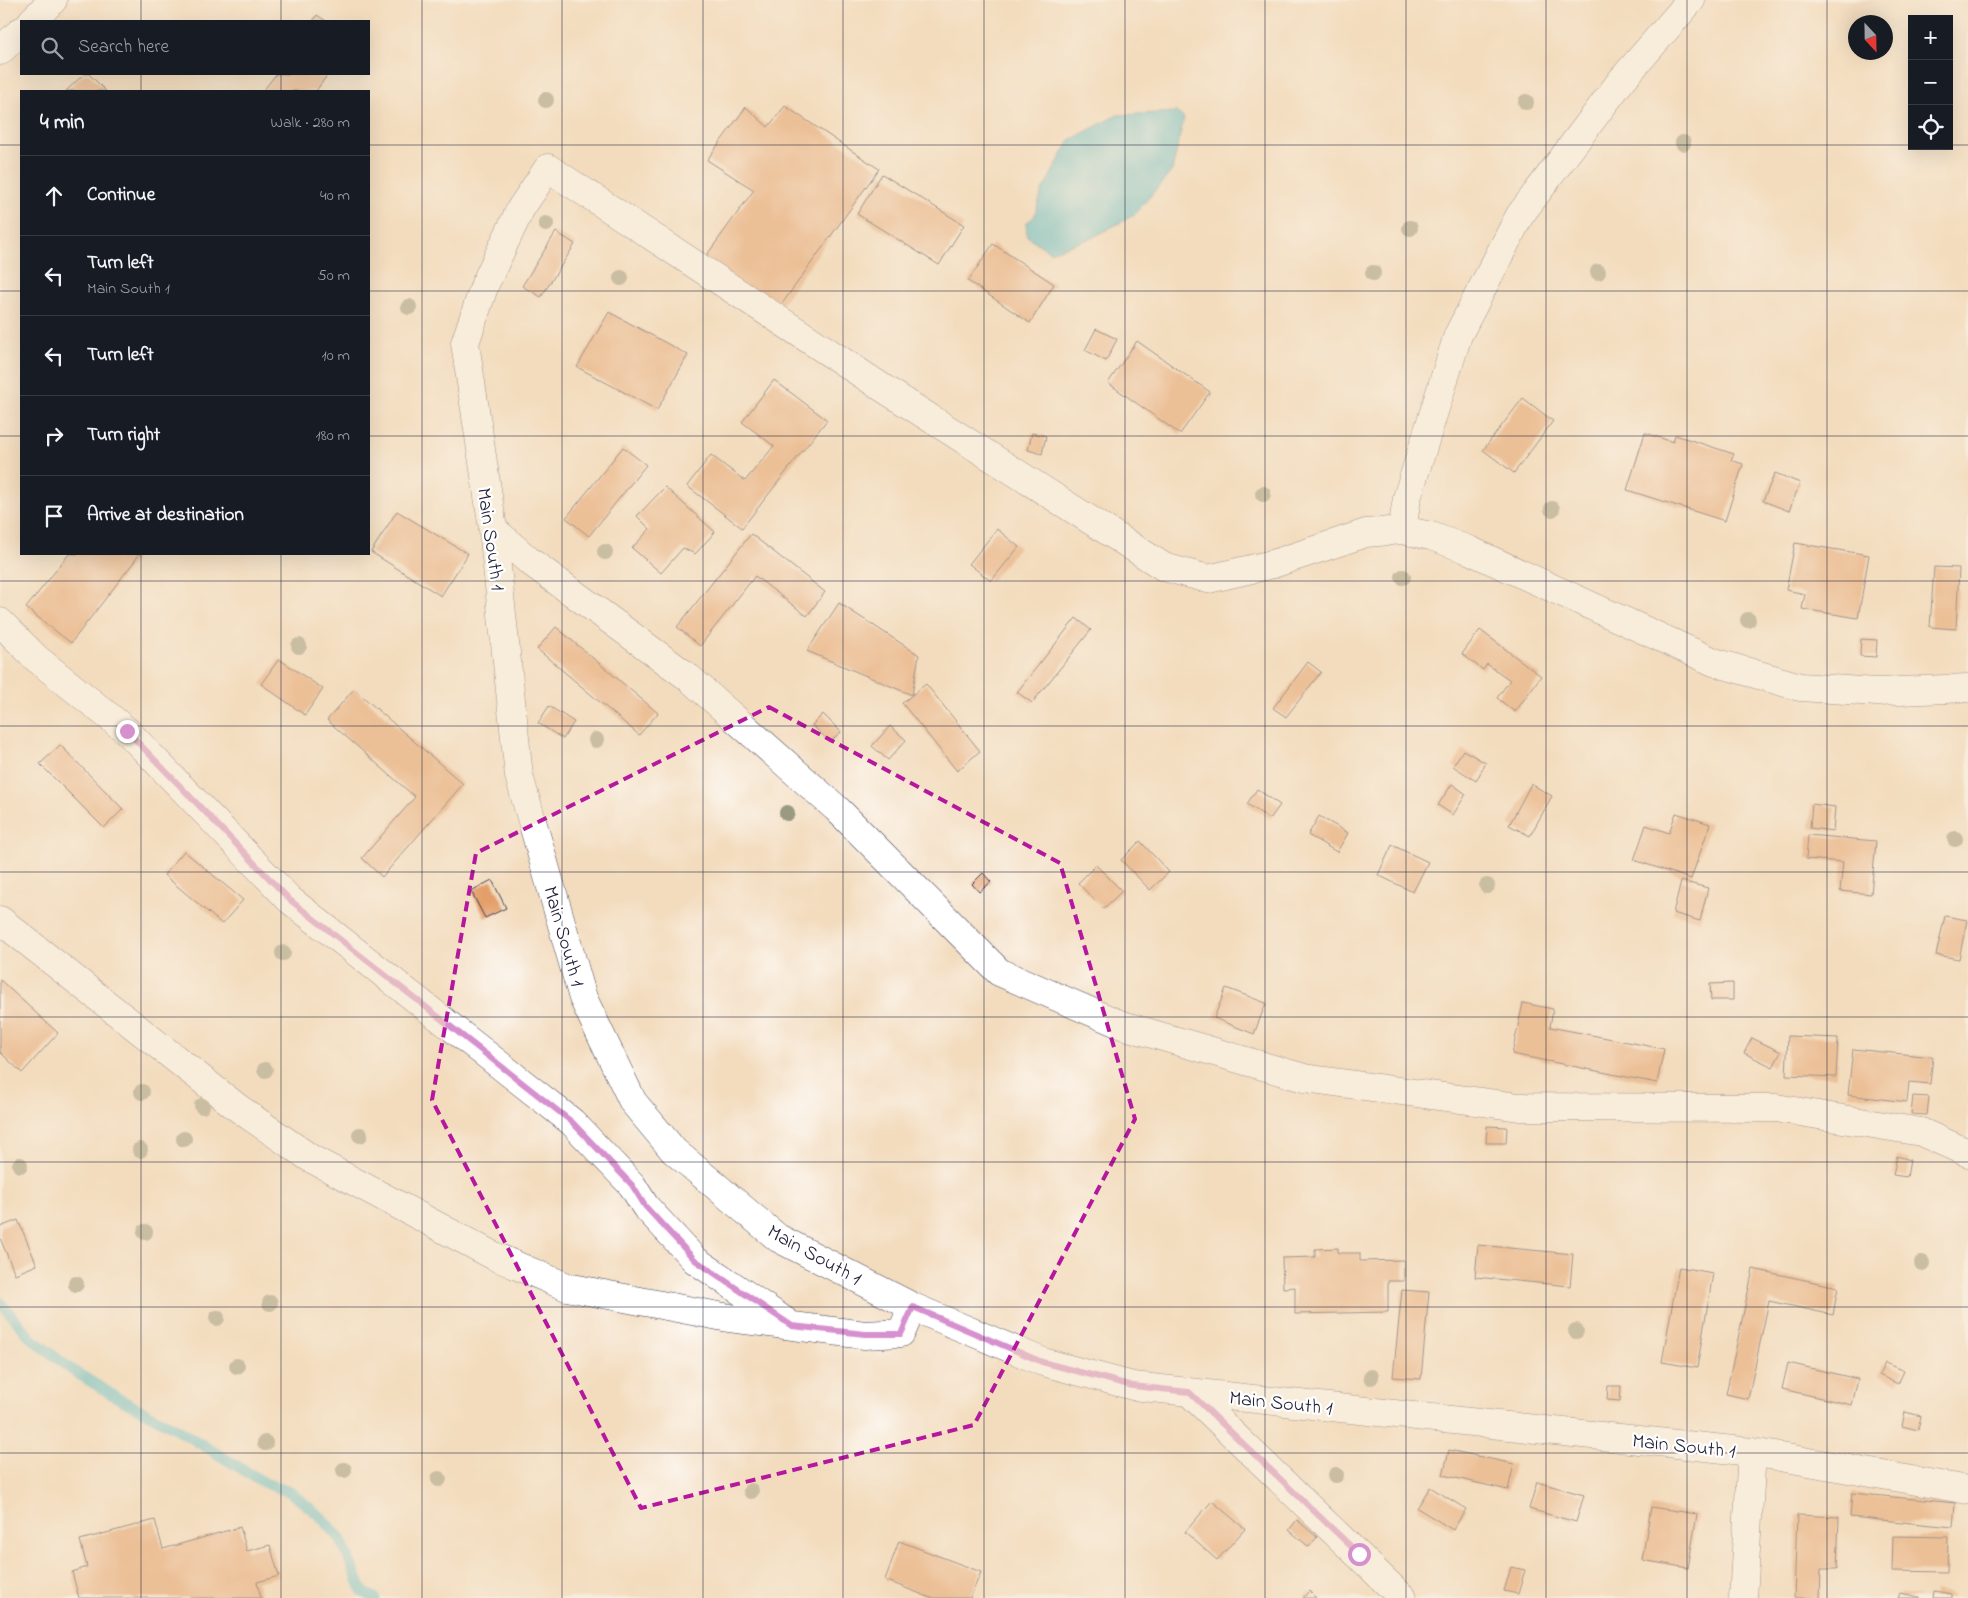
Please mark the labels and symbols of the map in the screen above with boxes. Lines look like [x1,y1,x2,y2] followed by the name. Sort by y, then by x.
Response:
[1848,15,1893,60] north arrow
[468,486,511,593] street label: Main South 1
[116,720,139,743] route end
[534,883,591,990] street label: Main South 1
[761,1218,866,1294] street label: Main South 1
[1228,1385,1334,1424] street label: Main South 1
[1631,1428,1737,1467] street label: Main South 1
[1348,1543,1371,1566] route start

